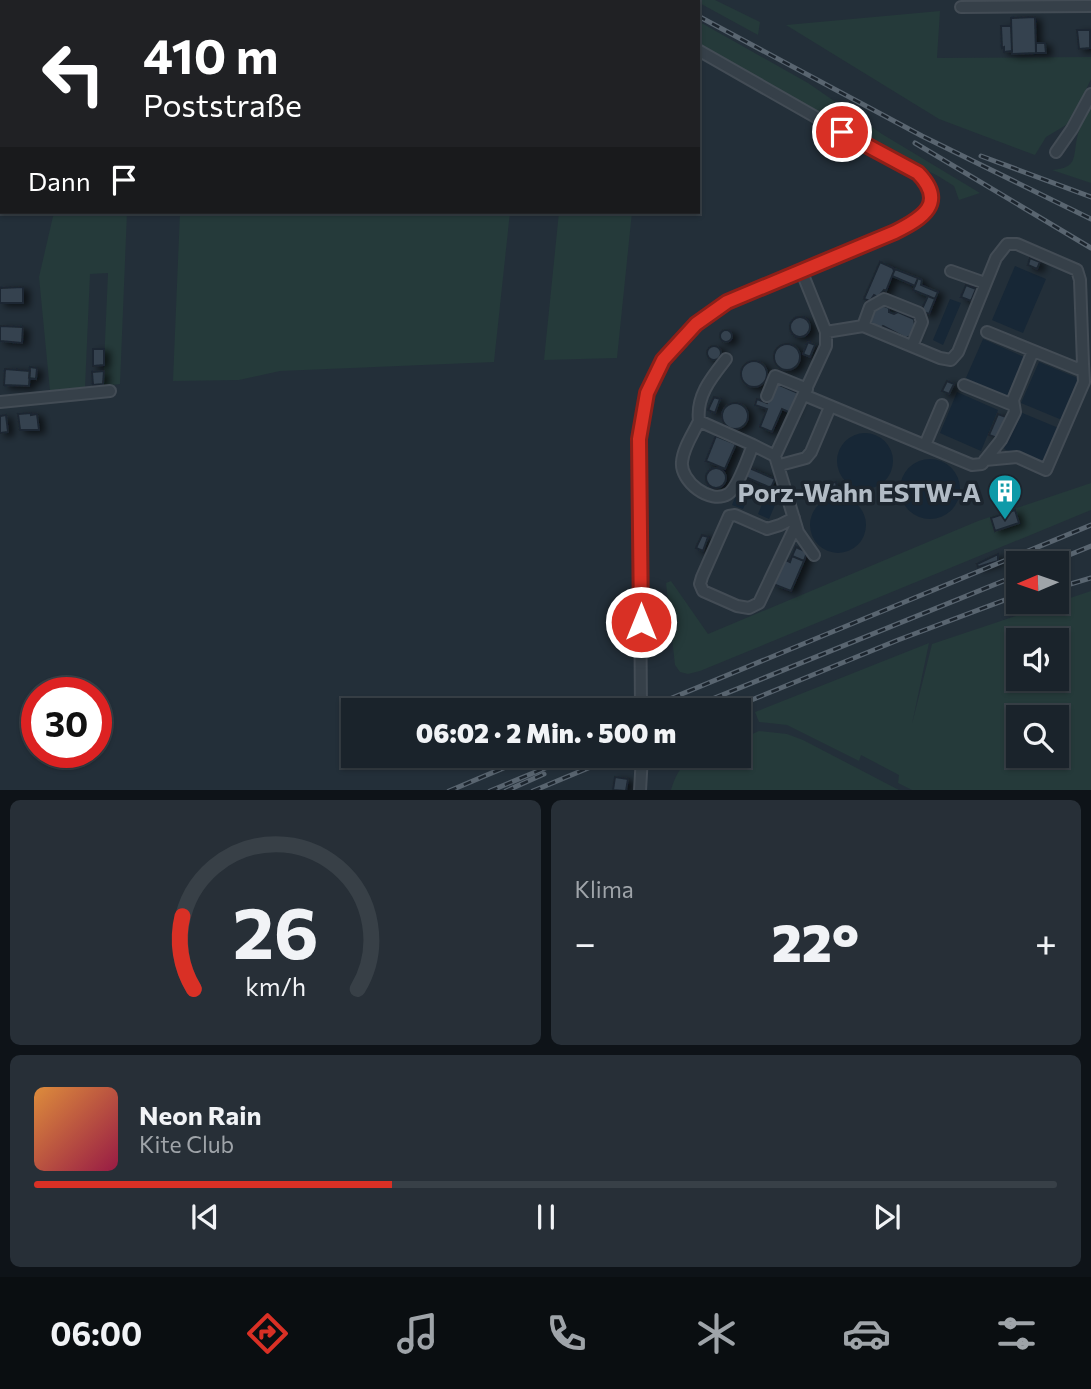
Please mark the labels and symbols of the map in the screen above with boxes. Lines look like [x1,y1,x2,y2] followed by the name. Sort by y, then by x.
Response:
[812,102,872,162] pin
[986,472,1024,521] building icon: Porz-Wahn ESTW-A
[737,476,981,507] place label: Porz-Wahn ESTW-A
[1006,551,1069,614] north arrow
[604,585,678,659] position arrow
[21,677,112,768] speed limit sign: 30

